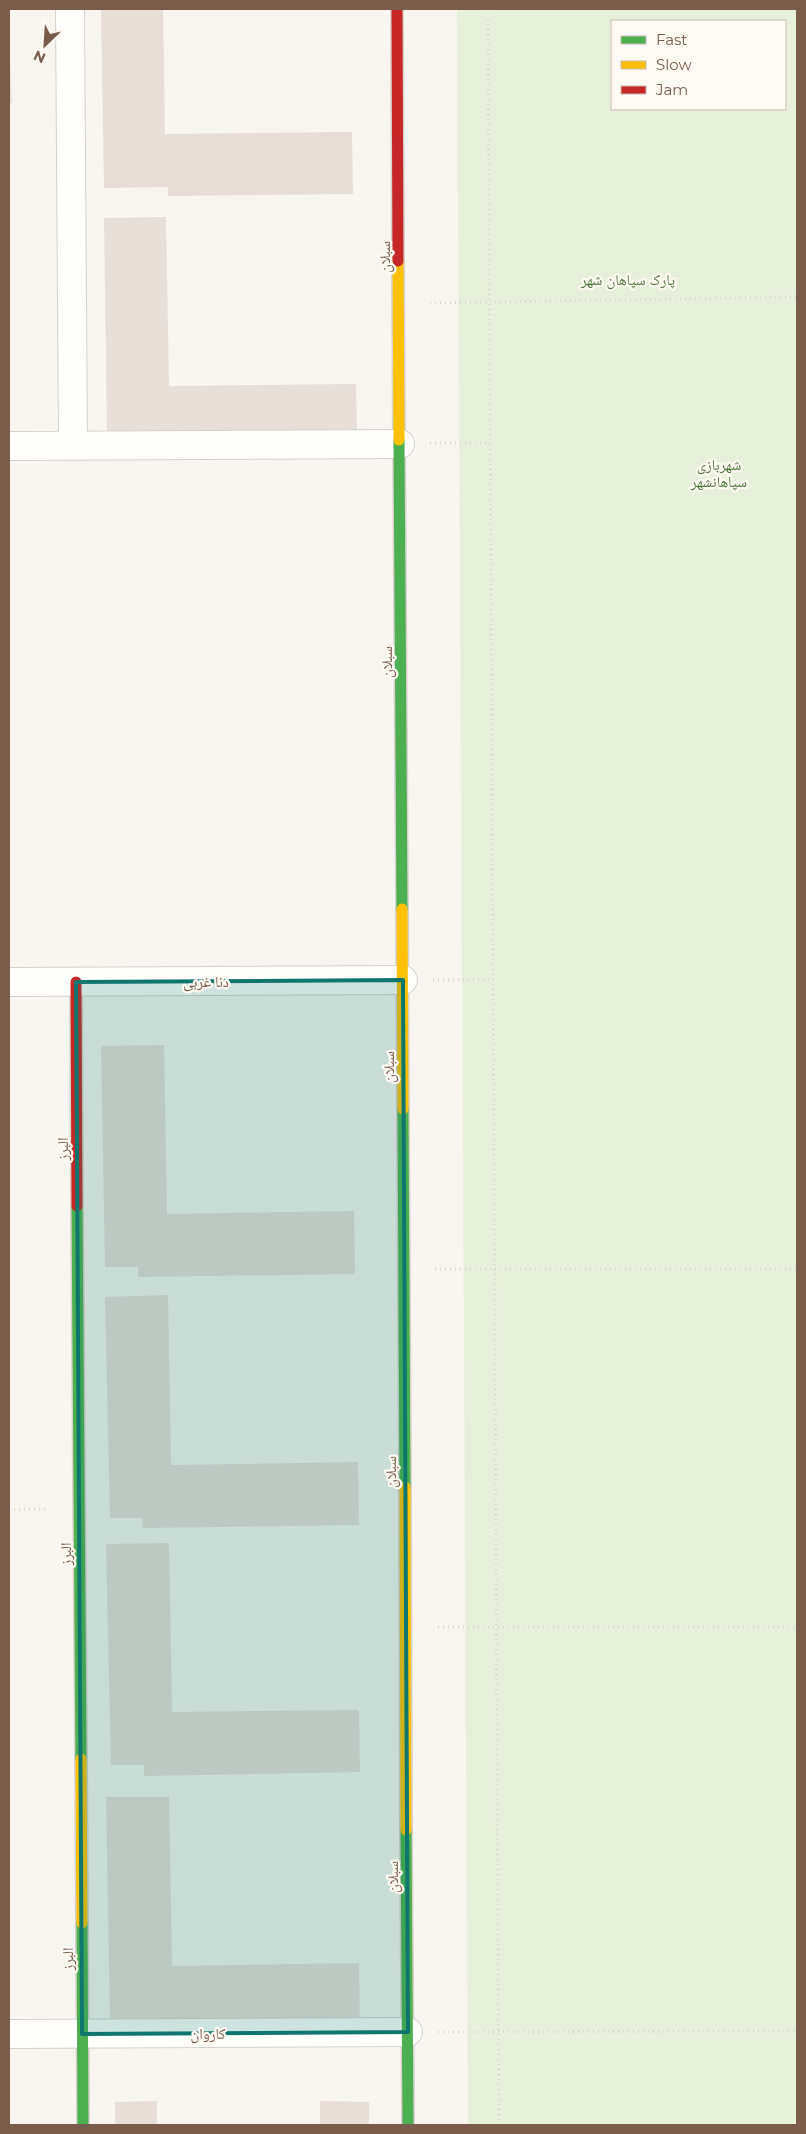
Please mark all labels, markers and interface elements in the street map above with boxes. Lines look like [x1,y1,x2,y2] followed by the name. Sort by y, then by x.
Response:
[20,20,70,70] north arrow
[611,20,786,110] legend
[656,30,687,49] text: Fast
[31,46,48,67] text: N
[656,55,692,74] text: Slow
[655,80,688,99] text: Jam
[375,241,395,273] street label: سبلان
[580,270,675,290] park label: پارک سپاهان شهر
[690,455,747,491] park label: شهربازی سپاهانشهر
[377,646,397,678] street label: سبلان
[183,972,229,992] street label: دنا غربی
[379,1051,399,1083] street label: سبلان
[53,1138,72,1161] street label: البرز
[381,1456,401,1488] street label: سبلان
[56,1543,75,1566] street label: البرز
[383,1861,403,1893] street label: سبلان
[58,1948,77,1971] street label: البرز
[190,2024,226,2044] street label: کاروان

